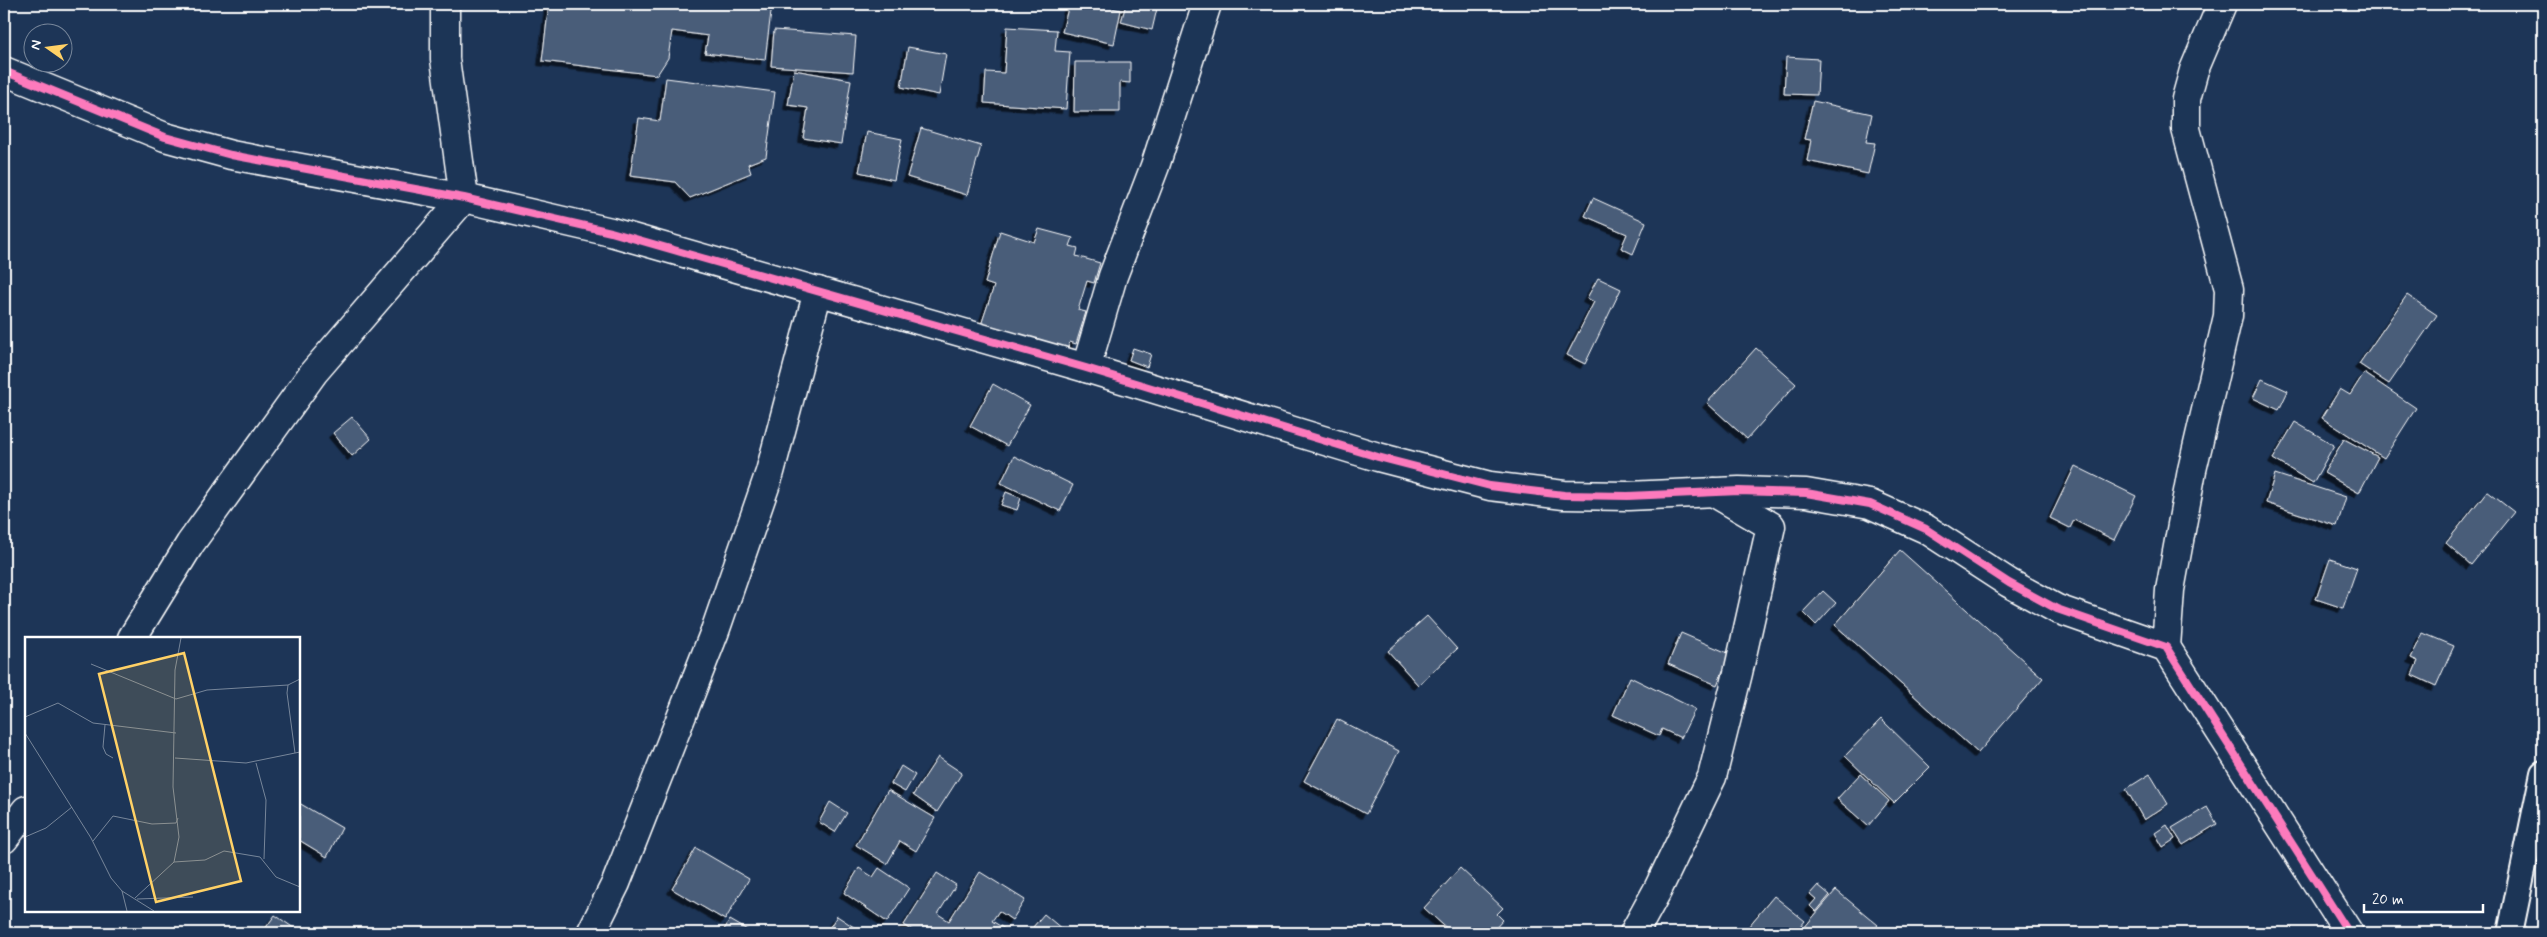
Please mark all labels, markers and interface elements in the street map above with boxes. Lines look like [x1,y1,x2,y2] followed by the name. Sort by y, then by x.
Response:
[22,22,72,72] north arrow
[26,38,46,52] text: N
[25,637,300,912] inset map
[2364,882,2483,914] scale bar
[2372,890,2404,910] text: 20 m

